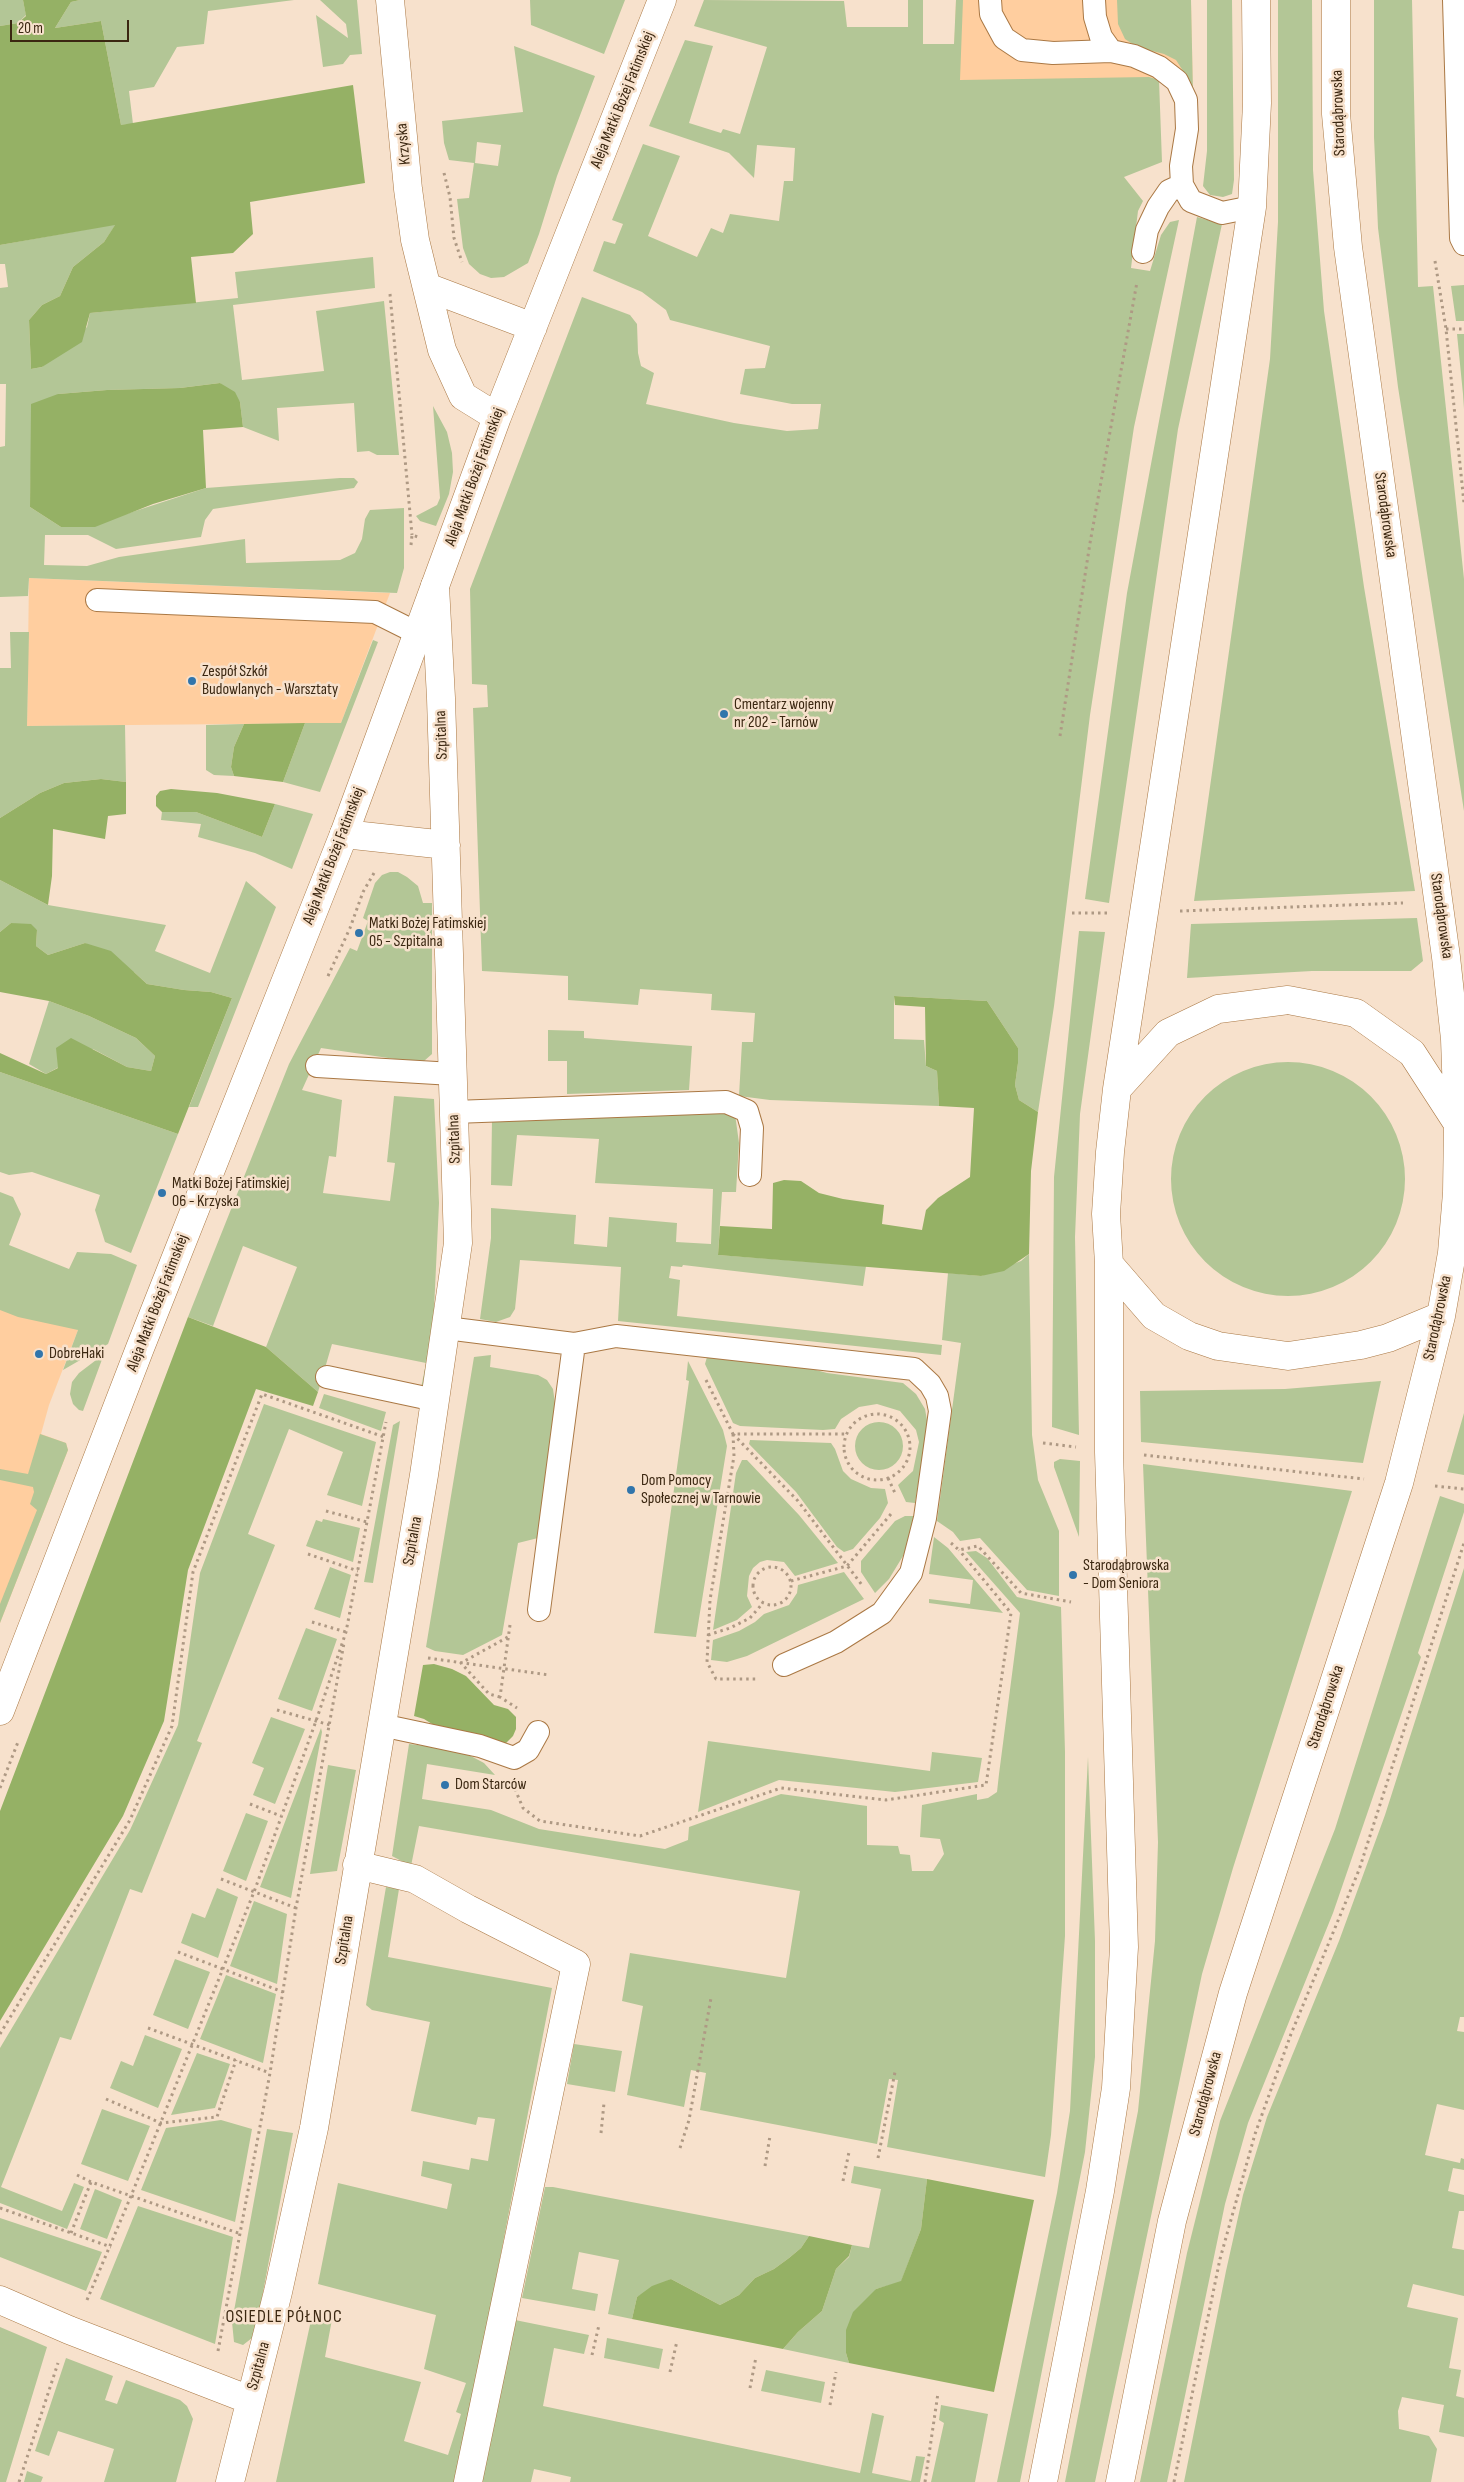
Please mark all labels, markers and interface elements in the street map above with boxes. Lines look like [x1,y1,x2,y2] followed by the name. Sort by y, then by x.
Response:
[12,10,131,42] scale bar
[18,19,43,38] text: 20 m
[587,29,659,171] street label: Aleja Matki Bożej Fatimskiej
[1328,70,1350,156] street label: Starodąbrowska
[393,122,415,166] street label: Krzyska
[441,405,509,549] street label: Aleja Matki Bożej Fatimskiej
[1369,471,1401,559] street label: Starodąbrowska
[202,662,338,700] place label: Zespół Szkół Budowlanych - Warsztaty
[186,675,198,687] marker: Zespół Szkół Budowlanych - Warsztaty
[734,695,834,733] place label: Cmentarz wojenny nr 202 - Tarnów
[718,708,730,720] marker: Cmentarz wojenny nr 202 - Tarnów
[432,710,452,760] street label: Szpitalna
[299,785,369,927] street label: Aleja Matki Bożej Fatimskiej
[1425,872,1457,960] street label: Starodąbrowska
[369,914,486,952] place label: Matki Bożej Fatimskiej 05 - Szpitalna
[353,927,365,939] marker: Matki Bożej Fatimskiej 05 - Szpitalna
[445,1114,465,1164] street label: Szpitalna
[172,1174,289,1212] place label: Matki Bożej Fatimskiej 06 - Krzyska
[156,1187,168,1199] marker: Matki Bożej Fatimskiej 06 - Krzyska
[123,1232,193,1374] street label: Aleja Matki Bożej Fatimskiej
[1420,1274,1456,1362] street label: Starodąbrowska
[49,1344,104,1364] place label: DobreHaki
[33,1348,45,1360] marker: DobreHaki
[641,1471,761,1509] place label: Dom Pomocy Społecznej w Tarnowie
[625,1484,637,1496] marker: Dom Pomocy Społecznej w Tarnowie
[399,1515,427,1567] street label: Szpitalna
[1083,1556,1169,1594] place label: Starodąbrowska - Dom Seniora
[1067,1569,1079,1581] marker: Starodąbrowska - Dom Seniora
[1304,1663,1348,1751] street label: Starodąbrowska
[455,1775,526,1795] place label: Dom Starców
[439,1779,451,1791] marker: Dom Starców
[332,1914,358,1966] street label: Szpitalna
[1186,2050,1226,2138] street label: Starodąbrowska
[224,2306,344,2328] district label: OSIEDLE PÓŁNOC
[243,2340,275,2392] street label: Szpitalna

